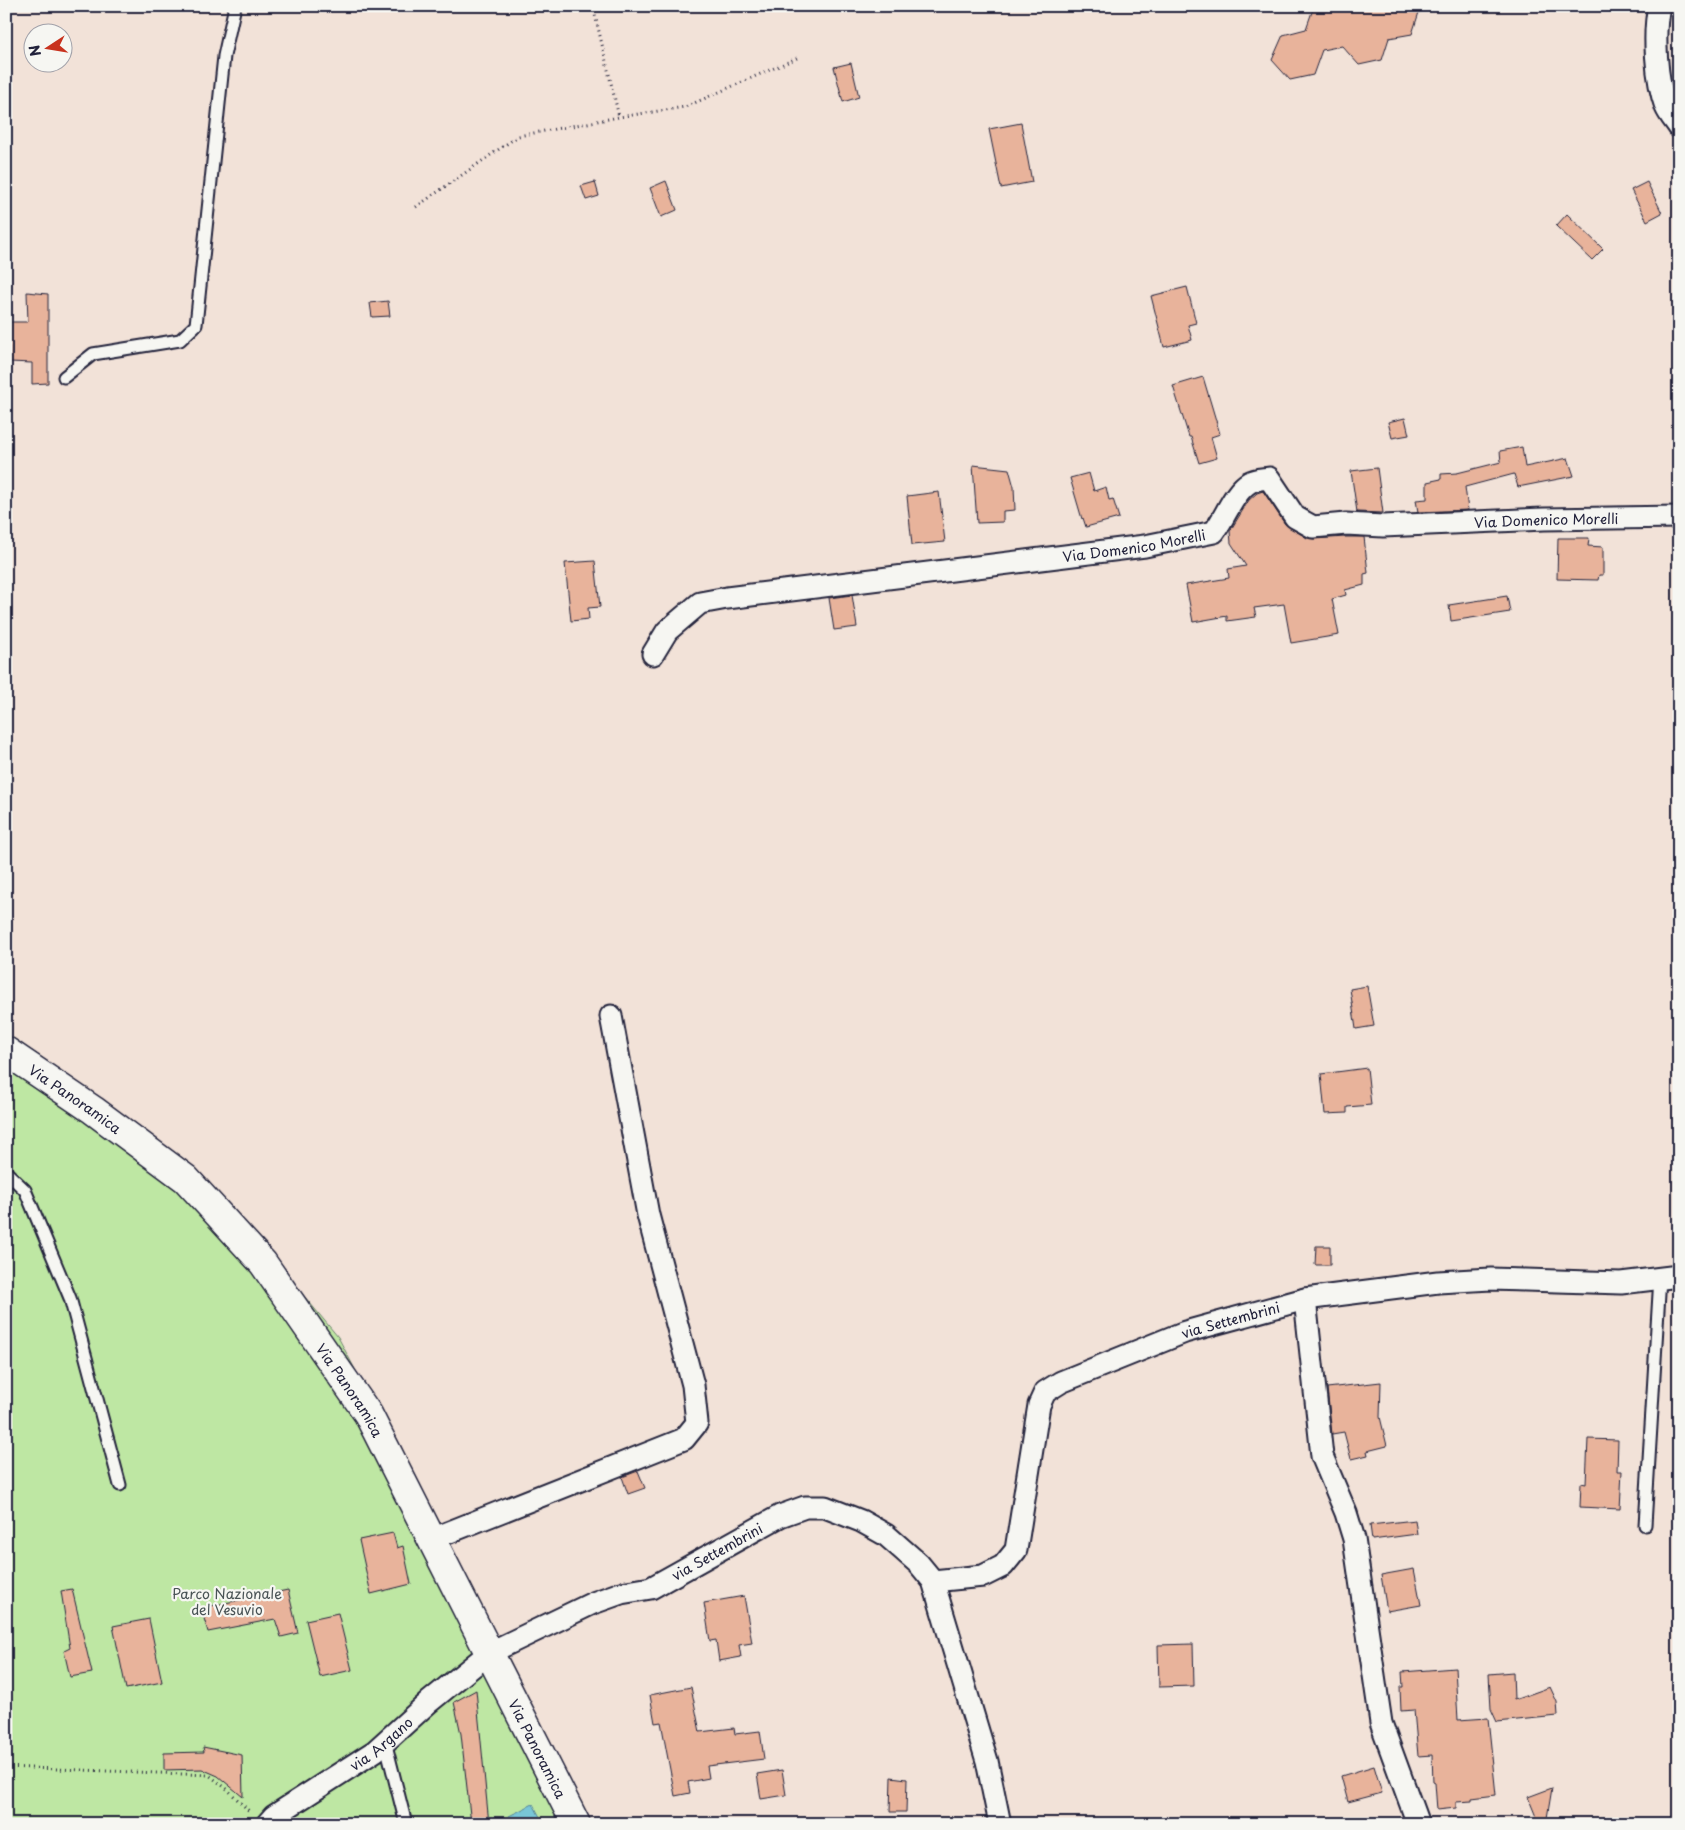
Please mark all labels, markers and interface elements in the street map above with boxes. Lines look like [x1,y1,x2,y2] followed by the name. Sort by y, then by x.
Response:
[22,22,72,72] north arrow
[23,43,46,58] text: N
[1474,507,1619,533] street label: Via Domenico Morelli
[1061,523,1207,567] street label: Via Domenico Morelli
[25,1059,126,1138] street label: Via Panoramica
[1178,1296,1282,1343] street label: via Settembrini
[311,1339,389,1441] street label: Via Panoramica
[667,1517,766,1585] street label: via Settembrini
[172,1583,282,1620] park label: Parco Nazionale del Vesuvio
[504,1695,572,1802] street label: Via Panoramica
[345,1711,417,1775] street label: via Argano

